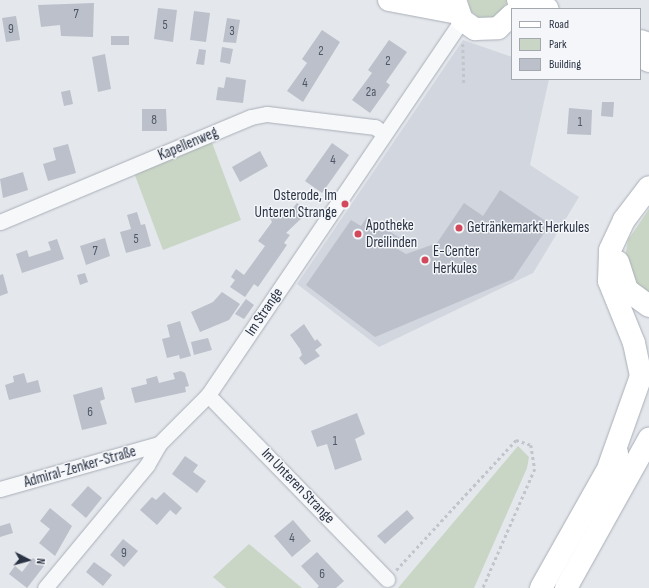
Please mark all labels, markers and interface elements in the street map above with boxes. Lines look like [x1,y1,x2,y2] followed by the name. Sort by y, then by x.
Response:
[73,6,79,22] house number: 7
[511,8,641,80] legend
[162,17,168,33] house number: 5
[549,17,569,32] text: Road
[8,21,14,37] house number: 9
[229,23,235,39] house number: 3
[549,37,567,52] text: Park
[318,43,324,59] house number: 2
[385,53,391,69] house number: 2
[549,57,581,72] text: Building
[302,75,308,91] house number: 4
[366,84,376,100] house number: 2a
[151,112,157,128] house number: 8
[578,114,582,130] house number: 1
[155,123,221,165] street label: Kapellenweg
[330,152,336,168] house number: 4
[254,186,337,221] place label: Osterode, Im Unteren Strange
[340,199,350,209] marker: Osterode, Im Unteren Strange
[366,216,417,251] place label: Apotheke Dreilinden
[467,219,589,237] place label: Getränkemarkt Herkules
[454,223,464,233] marker: Getränkemarkt Herkules
[353,229,363,239] marker: Apotheke Dreilinden
[133,231,139,247] house number: 5
[433,242,479,277] place label: E-Center Herkules
[92,243,98,259] house number: 7
[420,255,430,265] marker: E-Center Herkules
[241,284,287,340] street label: Im Strange
[87,404,93,420] house number: 6
[333,433,337,449] house number: 1
[22,442,138,492] street label: Admiral-Zenker-Straße
[258,445,338,527] street label: Im Unteren Strange
[289,530,295,546] house number: 4
[8,540,48,580] north arrow
[121,545,127,561] house number: 9
[34,558,47,565] text: N
[319,566,325,582] house number: 6

